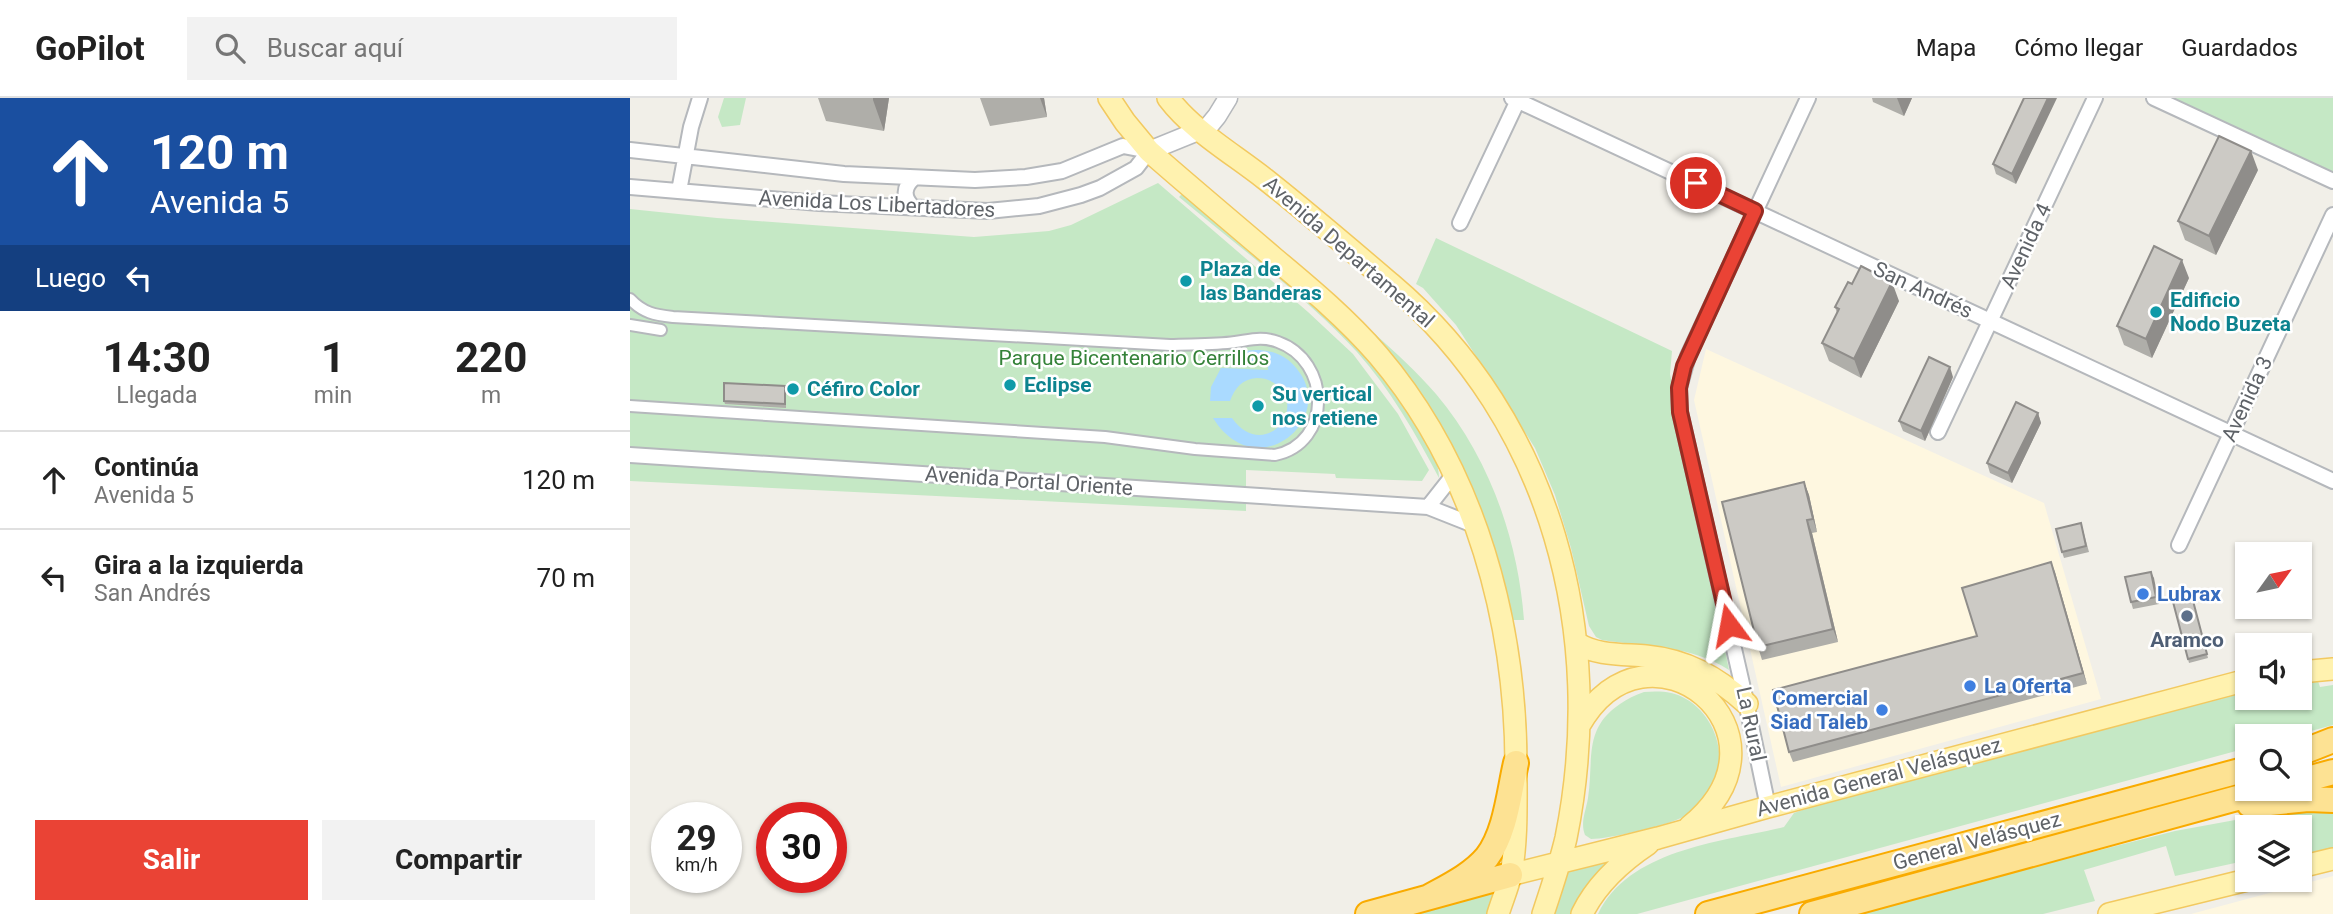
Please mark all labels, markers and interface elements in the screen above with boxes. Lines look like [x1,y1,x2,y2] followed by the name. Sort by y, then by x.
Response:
[187,17,677,80] search box
[35,29,145,68] text: GoPilot
[211,29,249,67] icon: search
[267,33,403,63] text: Buscar aquí
[1916,34,1976,62] text: Mapa
[2014,34,2143,62] text: Cómo llegar
[2181,34,2298,62] text: Guardados
[150,124,289,181] text: 120 m
[35,126,126,217] icon: ahead
[1666,153,1726,213] pin
[1677,164,1715,202] icon: arrive
[1259,171,1439,333] street label: Avenida Departamental
[150,183,289,221] text: Avenida 5
[758,186,996,222] street label: Avenida Los Libertadores
[1996,199,2056,292] street label: Avenida 4
[1200,257,1322,305] place label: Plaza de las Banderas
[1870,257,1976,323] street label: San Andrés
[120,259,158,297] icon: left
[35,263,106,293] text: Luego
[1178,273,1194,289] marker: Plaza de las Banderas
[2170,288,2291,336] place label: Edificio Nodo Buzeta
[2148,304,2164,320] marker: Edificio Nodo Buzeta
[103,333,211,382] text: 14:30
[321,333,345,382] text: 1
[455,333,527,382] text: 220
[999,346,1269,370] park label: Parque Bicentenario Cerrillos
[2217,353,2277,445] street label: Avenida 3
[1024,373,1092,397] place label: Eclipse
[807,377,920,401] place label: Céfiro Color
[1002,377,1018,393] marker: Eclipse
[785,381,801,397] marker: Céfiro Color
[116,382,197,409] text: Llegada
[314,382,352,409] text: min
[481,382,501,409] text: m
[1272,382,1378,430] place label: Su vertical nos retiene
[1250,398,1266,414] marker: Su vertical nos retiene
[94,452,199,482] text: Continúa
[35,461,73,499] icon: ahead
[924,462,1134,500] street label: Avenida Portal Oriente
[522,465,595,495] text: 120 m
[94,482,194,509] text: Avenida 5
[2235,542,2312,620] north arrow
[2235,542,2312,892] map controls
[94,550,304,580] text: Gira a la izquierda
[35,559,73,597] icon: left
[537,563,595,593] text: 70 m
[94,580,211,607] text: San Andrés
[2157,582,2221,606] place label: Lubrax
[2135,586,2151,602] marker: Lubrax
[1692,588,1766,662] position arrow
[2179,608,2195,624] marker: Aramco
[2150,628,2224,652] place label: Aramco
[2235,633,2312,710] button: sound
[1984,674,2071,698] place label: La Oferta
[1962,678,1978,694] marker: La Oferta
[1731,684,1771,764] street label: La Rural
[1770,686,1868,734] place label: Comercial Siad Taleb
[1874,702,1890,718] marker: Comercial Siad Taleb
[2235,724,2312,801] button: search
[1754,733,2004,821] street label: Avenida General Velásquez
[756,802,847,893] speed limit sign: 30
[1890,807,2064,875] street label: General Velásquez
[2235,815,2312,892] button: layers
[676,818,717,859] text: 29
[35,820,308,900] button: Salir
[322,820,595,900] button: Compartir
[675,854,718,875] text: km/h

